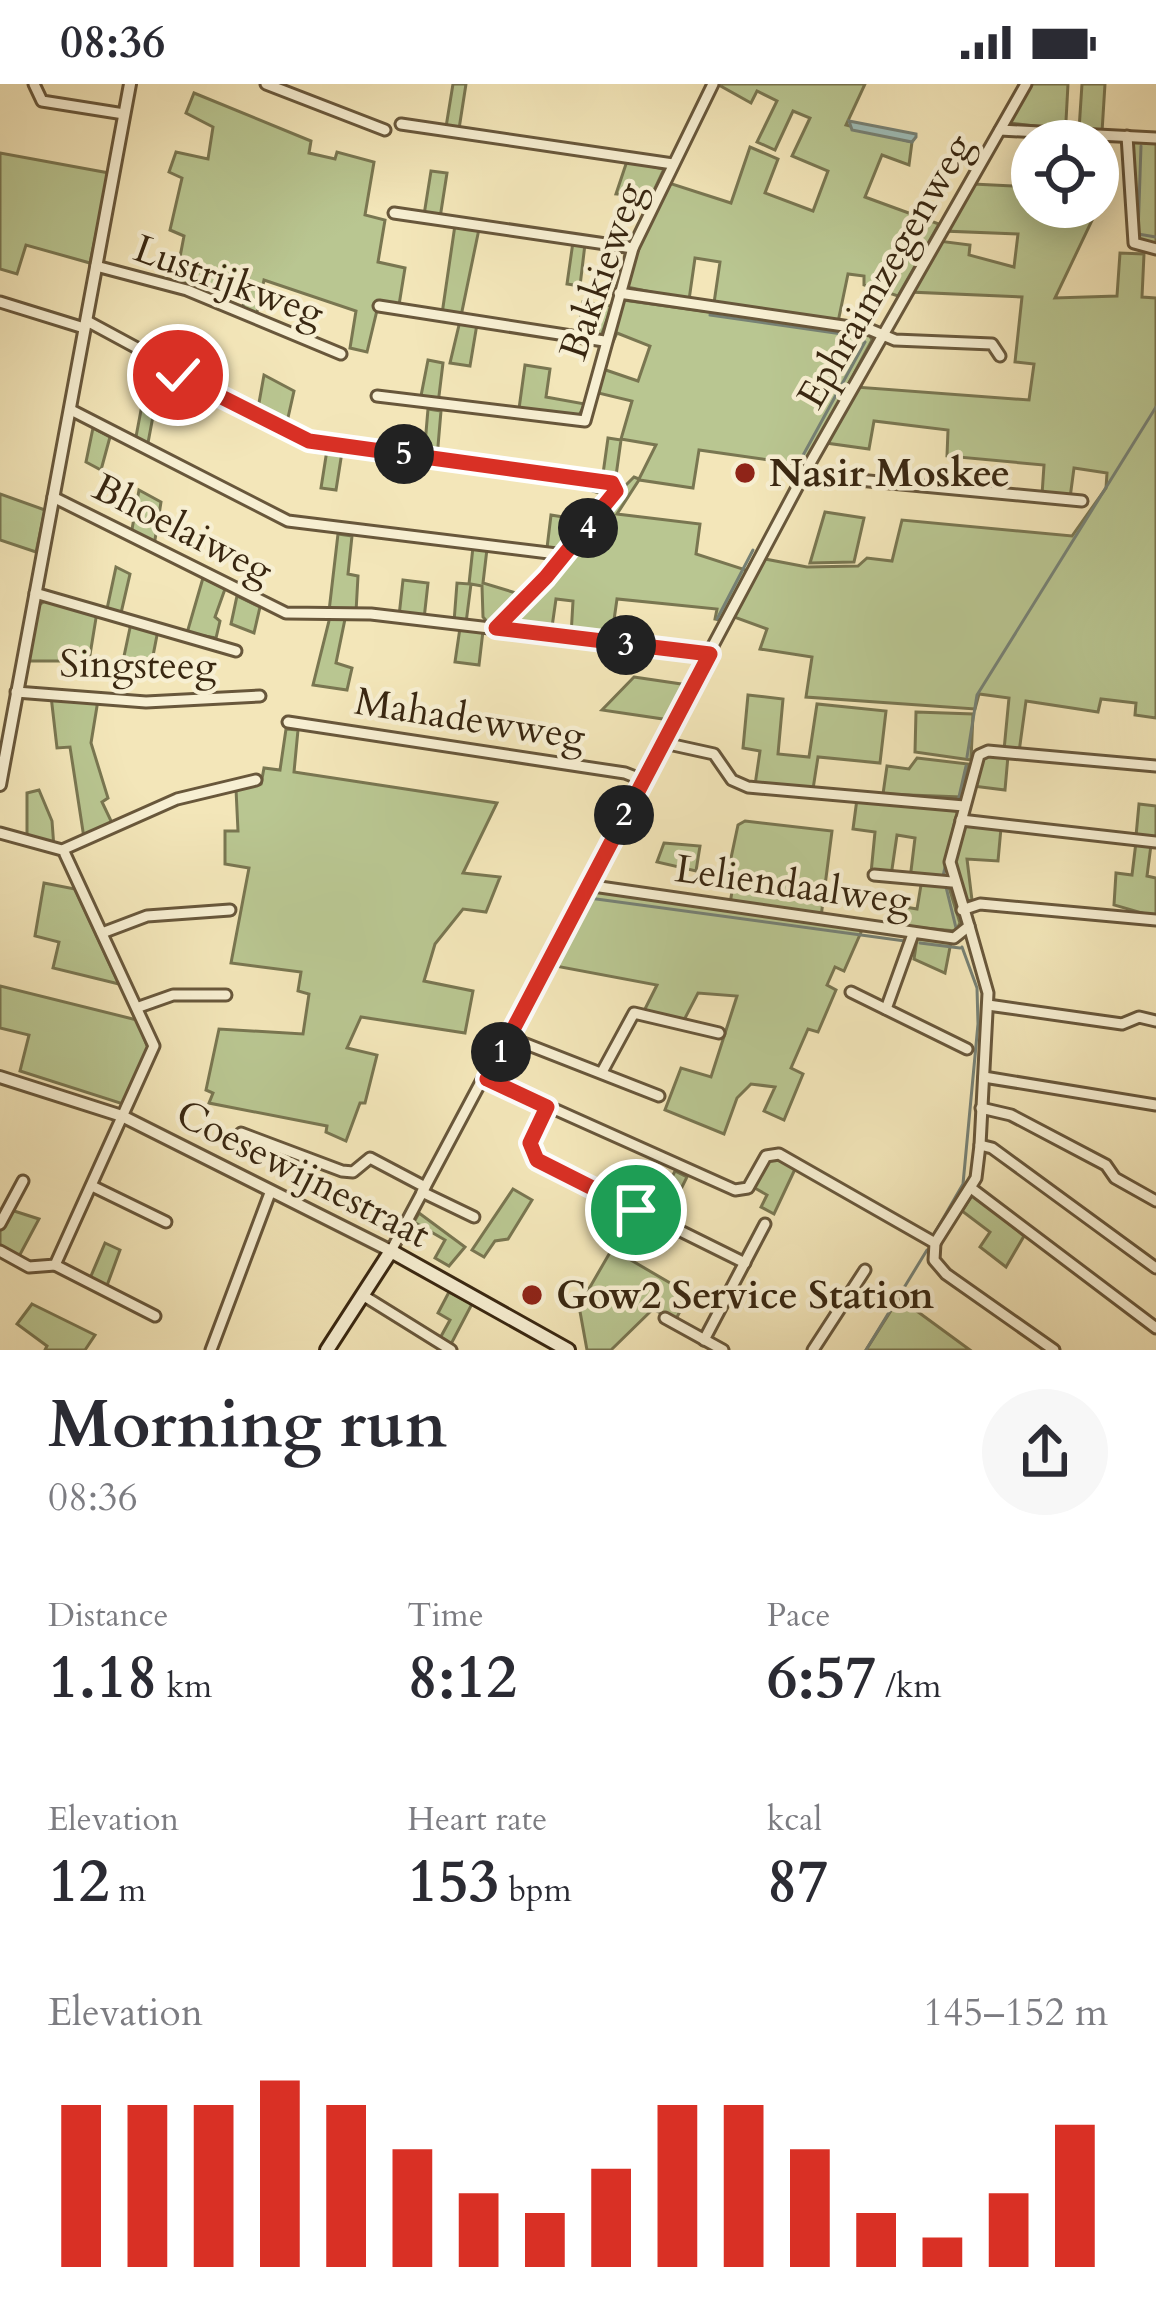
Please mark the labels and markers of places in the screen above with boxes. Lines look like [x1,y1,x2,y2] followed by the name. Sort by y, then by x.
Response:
[127,324,229,426] pin
[374,424,434,484] pin: 5
[769,447,1010,500] place label: Nasir Moskee
[732,460,758,486] marker: Nasir Moskee
[558,498,618,558] pin: 4
[596,615,656,675] pin: 3
[594,785,654,845] pin: 2
[471,1022,531,1082] pin: 1
[585,1159,687,1261] pin
[556,1269,934,1322] place label: Gow2 Service Station
[519,1282,545,1308] marker: Gow2 Service Station

